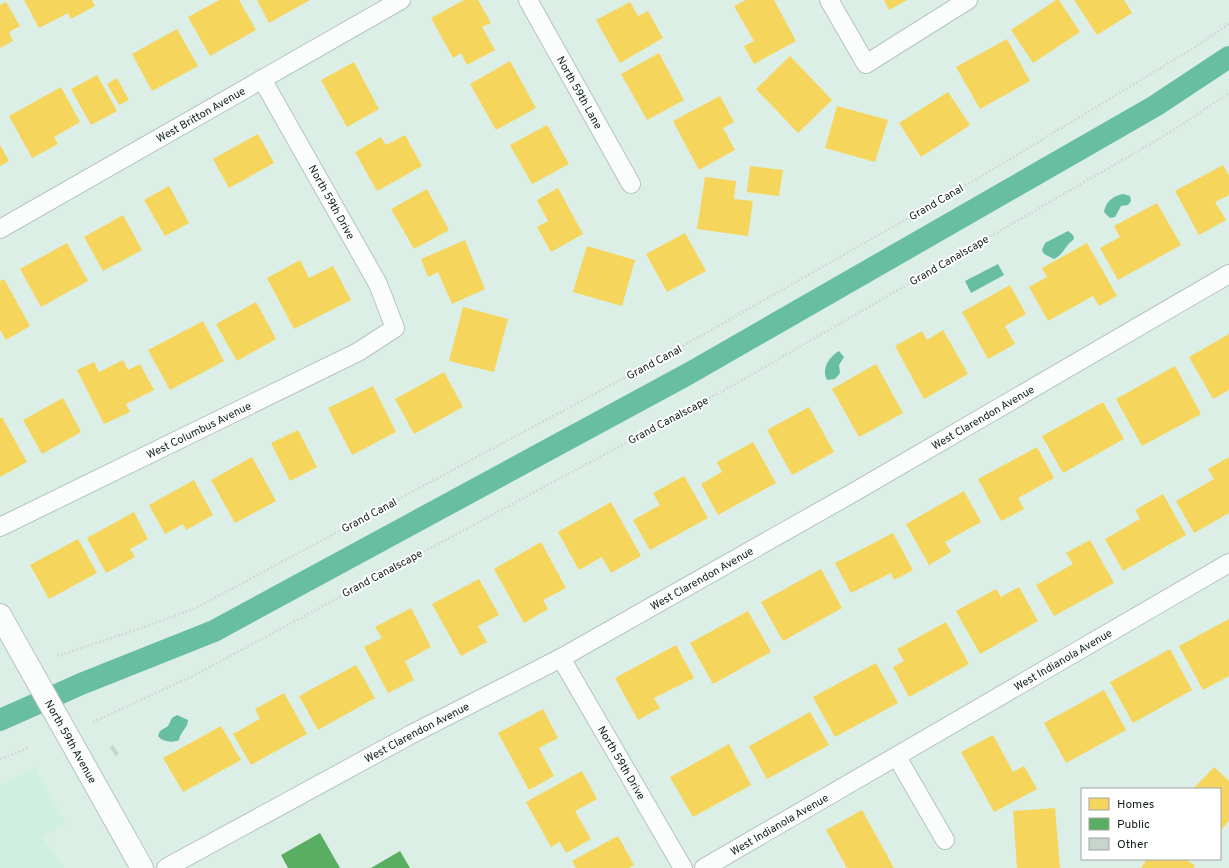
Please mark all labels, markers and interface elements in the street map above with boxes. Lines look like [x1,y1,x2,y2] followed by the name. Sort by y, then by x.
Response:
[553,54,605,132] street label: North 59th Lane
[154,84,248,146] street label: West Britton Avenue
[305,163,357,242] street label: North 59th Drive
[907,182,966,224] street label: Grand Canal
[907,232,992,289] street label: Grand Canalscape
[624,342,685,383] street label: Grand Canal
[929,383,1037,453] street label: West Clarendon Avenue
[626,394,711,448] street label: Grand Canalscape
[144,399,254,462] street label: West Columbus Avenue
[339,495,400,536] street label: Grand Canal
[648,544,756,614] street label: West Clarendon Avenue
[340,547,425,601] street label: Grand Canalscape
[1012,626,1115,694] street label: West Indianola Avenue
[41,698,99,786] street label: North 59th Avenue
[362,700,472,767] street label: West Clarendon Avenue
[594,724,648,803] street label: North 59th Drive
[1081,788,1221,860] legend
[728,791,831,859] street label: West Indianola Avenue
[1117,797,1154,813] text: Homes
[1117,817,1150,833] text: Public
[1117,837,1149,853] text: Other

